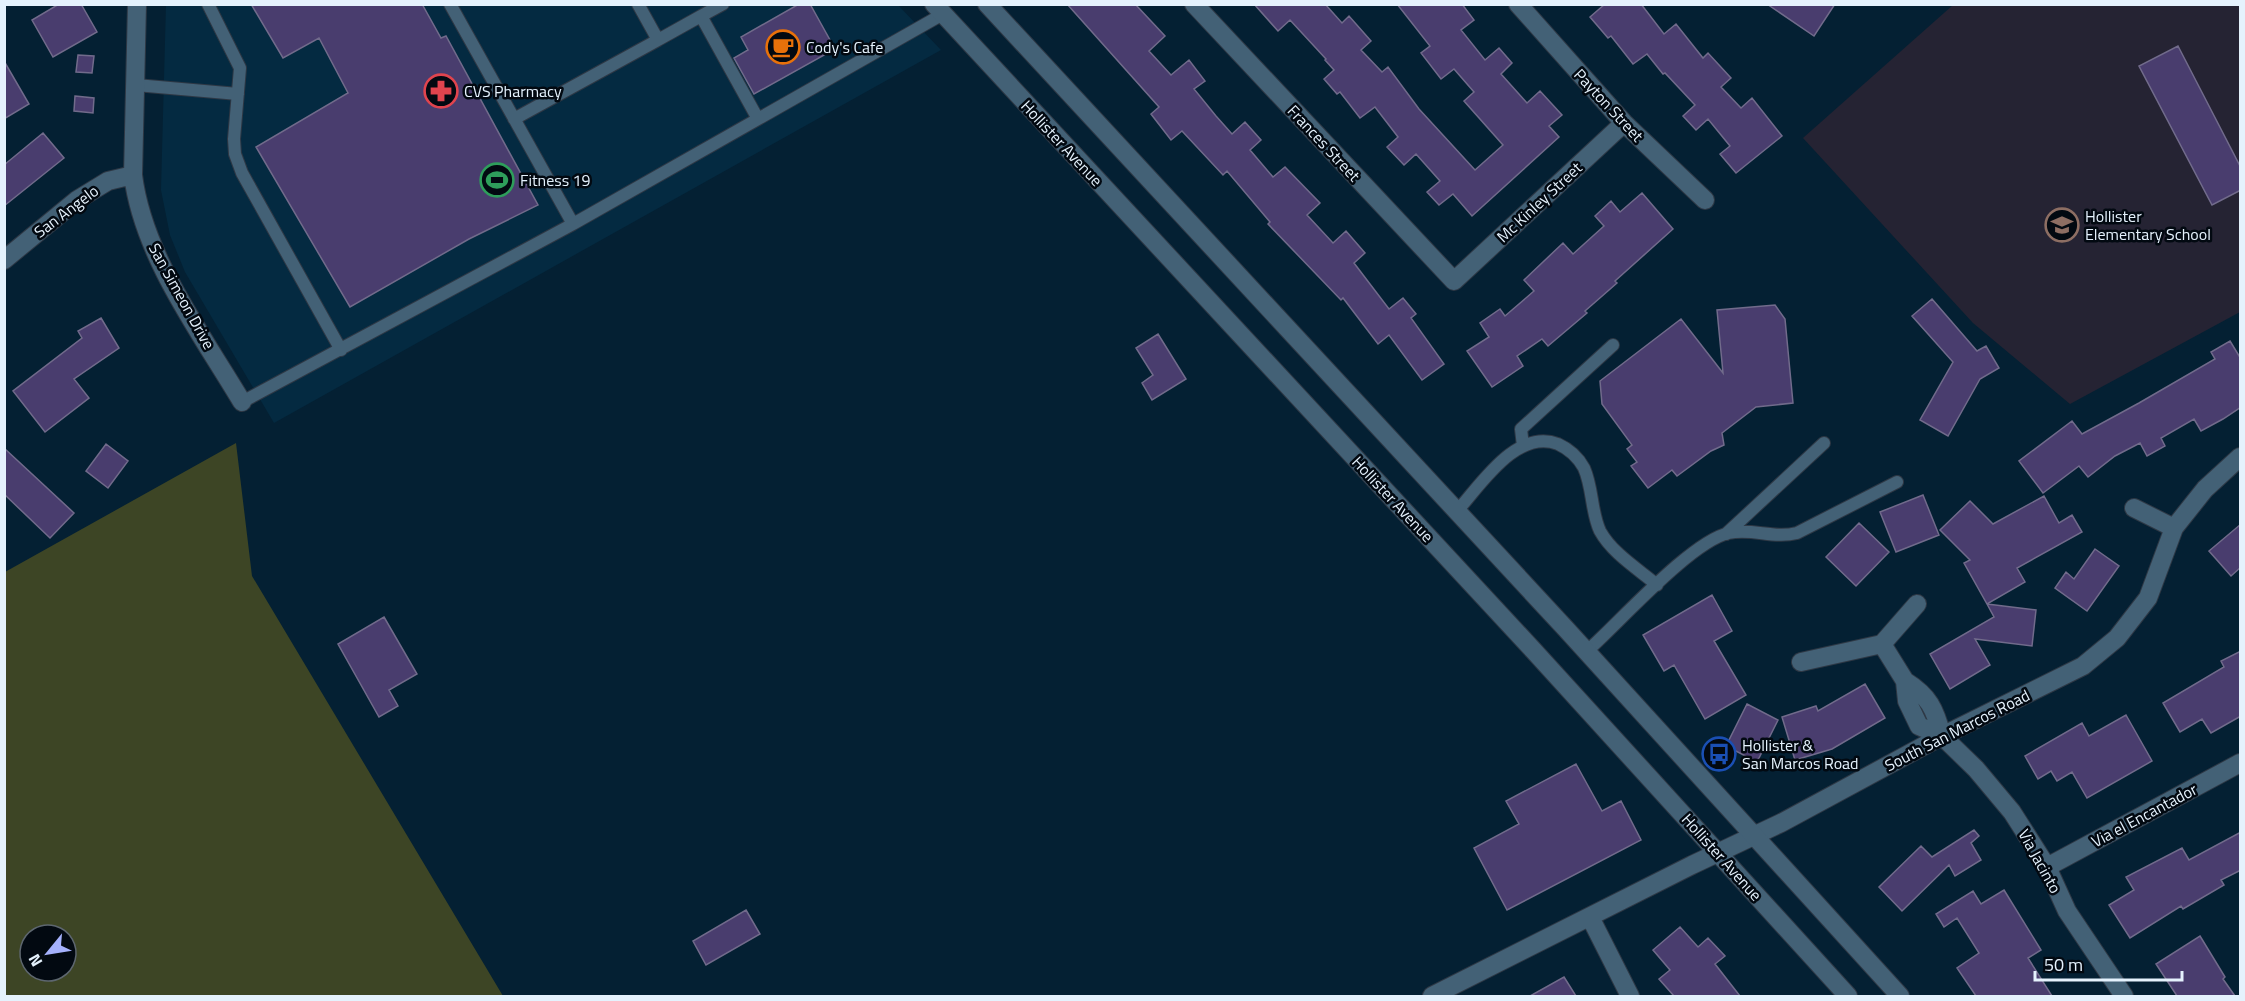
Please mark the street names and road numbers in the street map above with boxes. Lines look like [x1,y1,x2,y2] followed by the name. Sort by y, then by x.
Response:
[1569,63,1650,147] street label: Payton Street
[1016,94,1108,192] street label: Hollister Avenue
[1282,99,1366,187] street label: Frances Street
[1491,156,1587,248] street label: Mc Kinley Street
[29,179,103,243] street label: San Angelo
[143,239,221,353] street label: San Simeon Drive
[1347,450,1439,548] street label: Hollister Avenue
[1880,683,2034,777] street label: South San Marcos Road
[2087,777,2202,853] street label: Via el Encantador
[1676,808,1768,906] street label: Hollister Avenue
[2013,825,2067,897] street label: Via Jacinto

